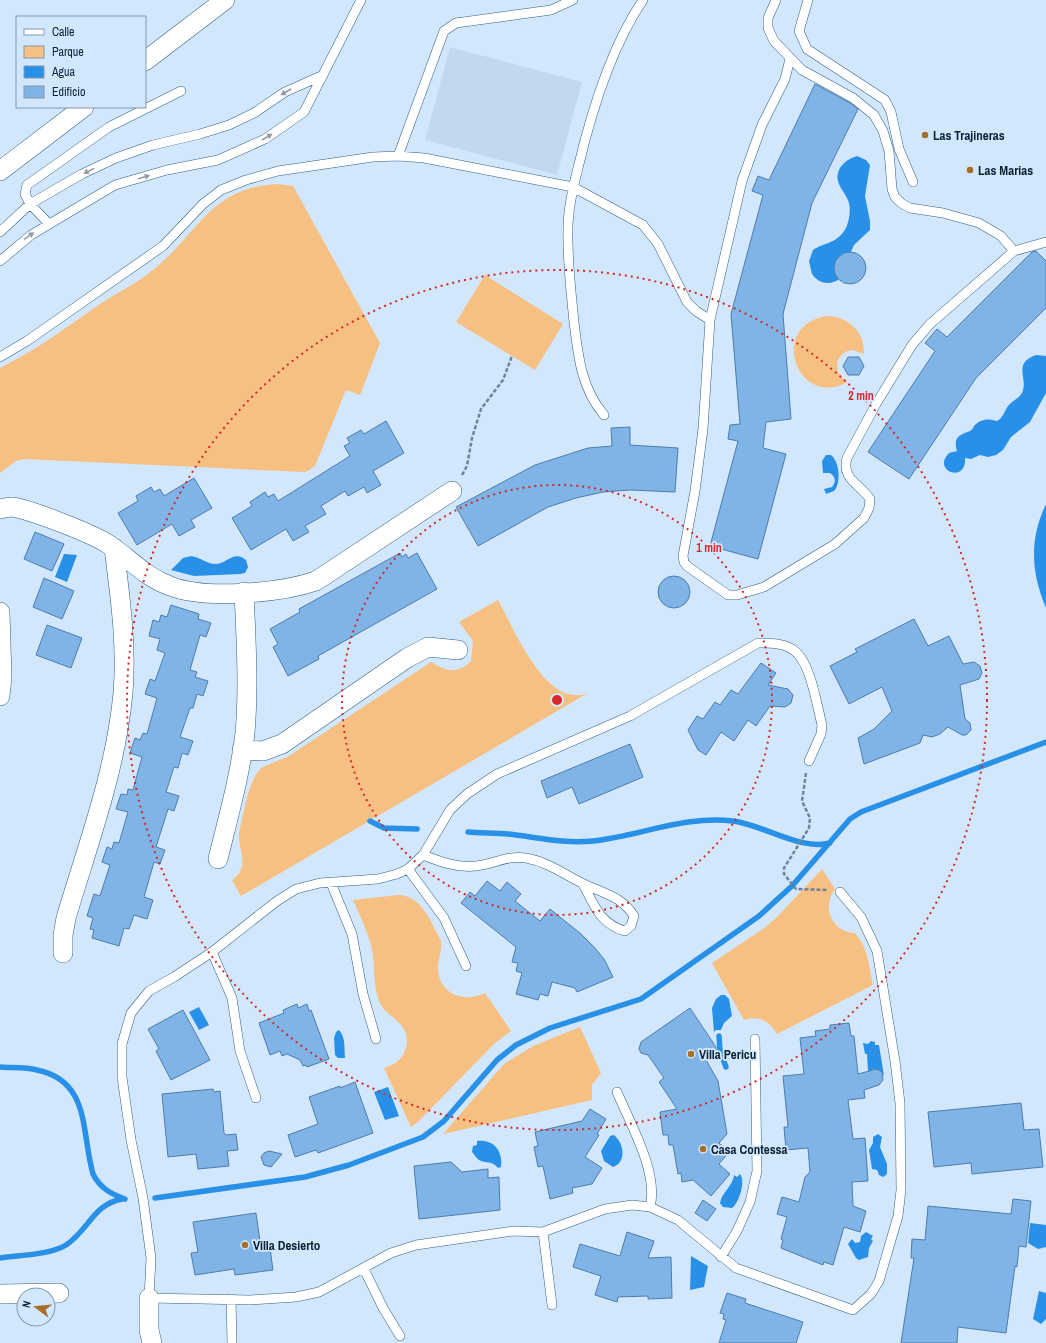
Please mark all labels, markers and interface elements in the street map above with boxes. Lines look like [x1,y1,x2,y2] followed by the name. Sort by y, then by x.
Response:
[16,16,146,108] legend
[52,24,74,40] text: Calle
[52,44,84,60] text: Parque
[51,64,76,80] text: Agua
[52,84,85,100] text: Edificio
[280,88,292,95] one-way arrow
[933,127,1005,144] place label: Las Trajineras
[920,130,930,140] marker: Las Trajineras
[262,133,272,141] one-way arrow
[978,162,1033,179] place label: Las Marias
[965,165,975,175] marker: Las Marias
[83,168,95,174] one-way arrow
[139,174,151,180] one-way arrow
[24,232,35,240] one-way arrow
[848,388,874,404] text: 2 min
[696,540,722,556] text: 1 min
[550,693,564,707] centre of rings
[699,1046,756,1063] place label: Villa Pericu
[686,1049,696,1059] marker: Villa Pericu
[711,1141,787,1158] place label: Casa Contessa
[698,1144,708,1154] marker: Casa Contessa
[253,1237,320,1254] place label: Villa Desierto
[240,1240,250,1250] marker: Villa Desierto
[16,1287,56,1327] north arrow
[19,1299,34,1309] text: N

